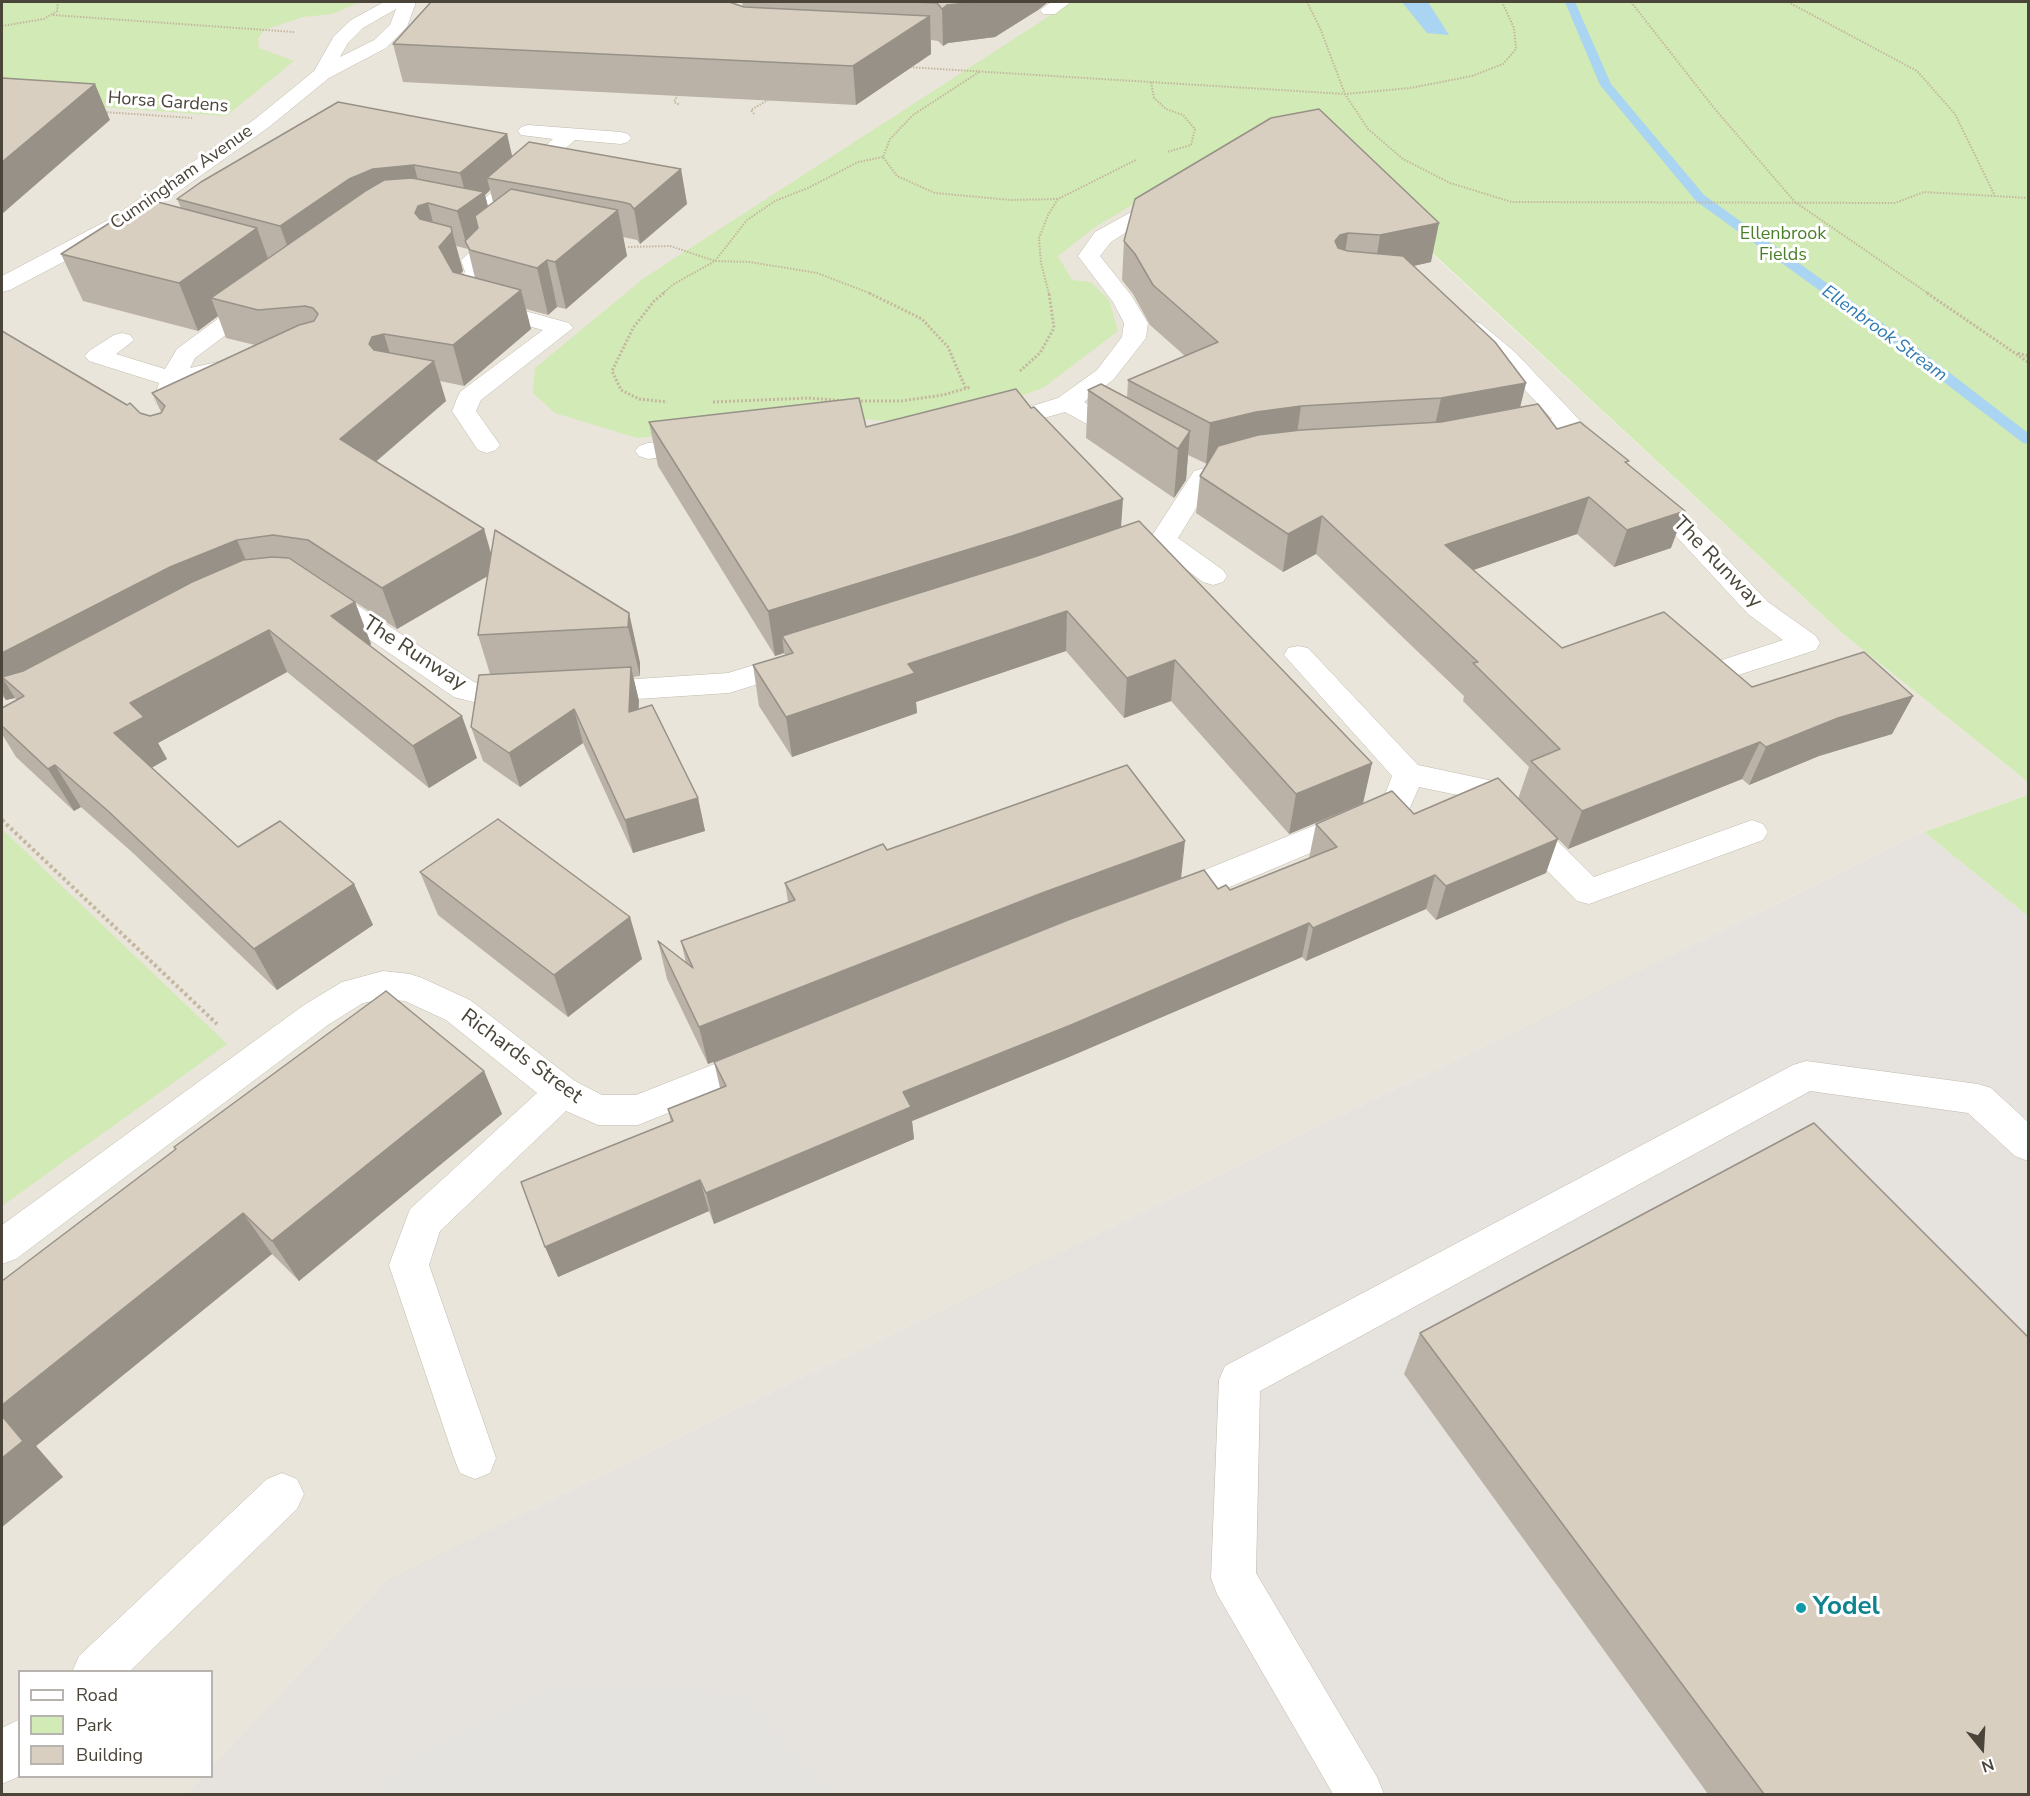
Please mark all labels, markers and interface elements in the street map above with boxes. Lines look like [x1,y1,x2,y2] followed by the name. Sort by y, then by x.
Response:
[107,88,229,118] street label: Horsa Gardens
[107,121,257,235] street label: Cunningham Avenue
[1740,224,1826,266] park label: Ellenbrook Fields
[1817,281,1951,387] water label: Ellenbrook Stream
[1667,512,1767,614] street label: The Runway
[358,611,470,697] street label: The Runway
[455,1004,587,1110] street label: Richards Street
[1813,1592,1880,1624] place label: Yodel
[1794,1601,1808,1615] marker: Yodel
[18,1670,213,1778] legend
[76,1683,118,1707] text: Road
[76,1713,112,1737] text: Park
[1952,1718,2012,1778] north arrow
[76,1743,143,1767] text: Building
[1978,1753,1997,1777] text: N

